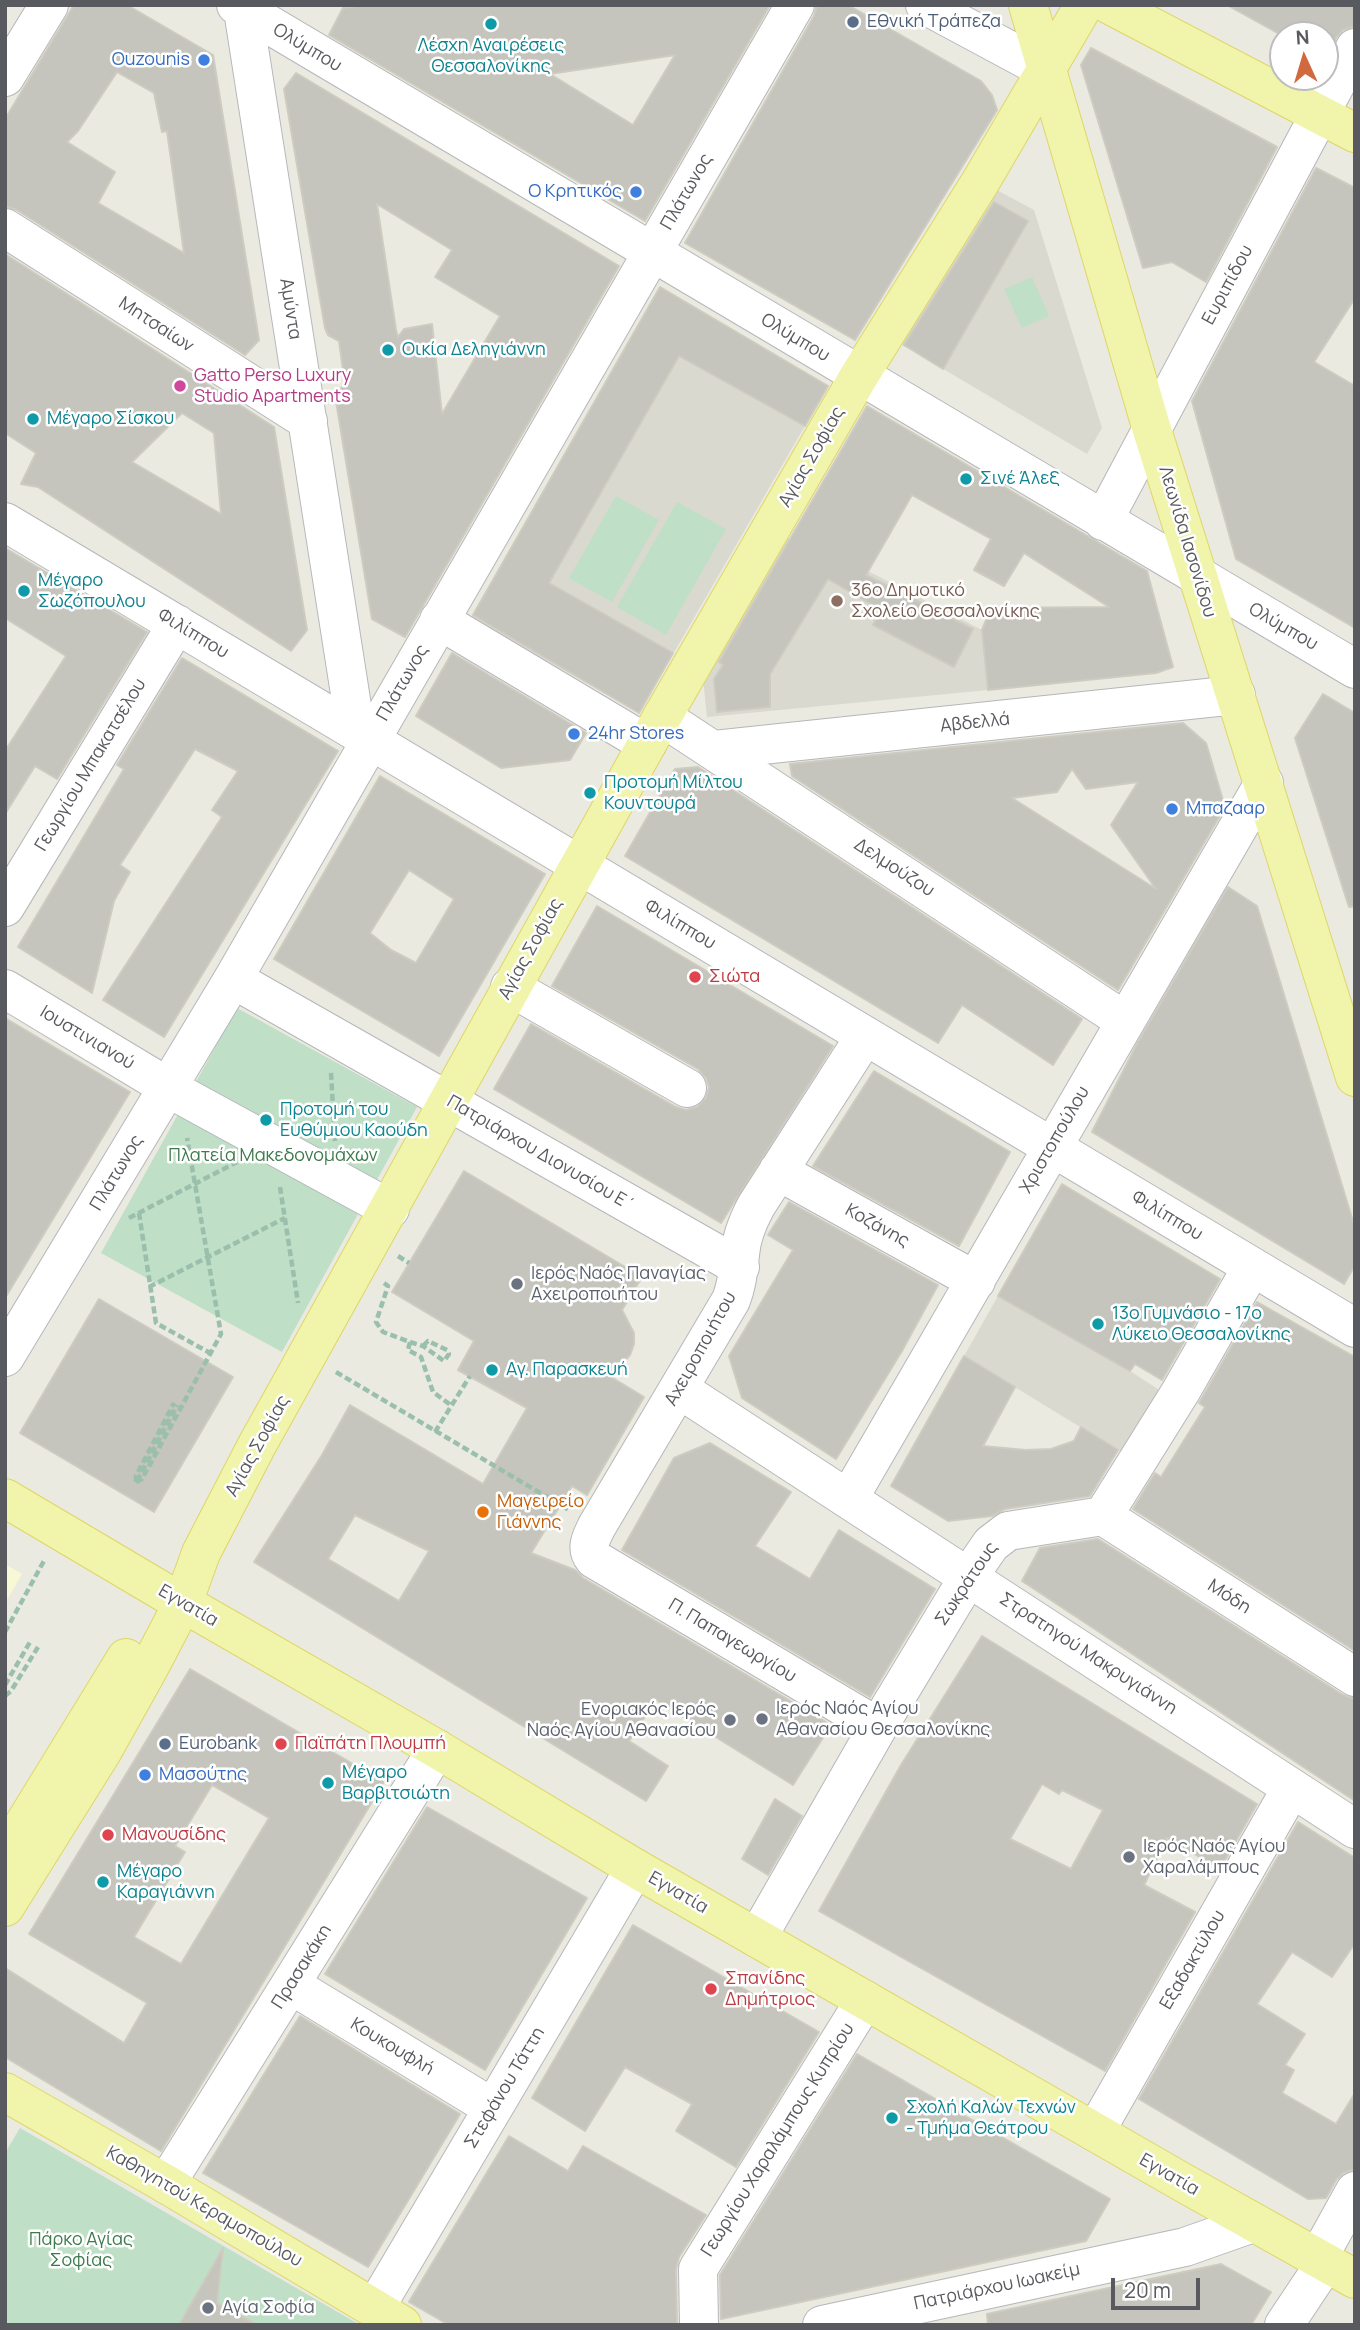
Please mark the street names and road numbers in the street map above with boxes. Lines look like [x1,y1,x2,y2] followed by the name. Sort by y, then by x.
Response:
[269,19,345,77] street label: Ολύμπου
[657,150,717,234] street label: Πλάτωνος
[1198,242,1258,328] street label: Ευριπίδου
[274,277,306,341] street label: Αμύντα
[114,293,198,357] street label: Μητσαίων
[757,309,833,367] street label: Ολύμπου
[775,403,849,511] street label: Αγίας Σοφίας
[1154,464,1220,620] street label: Λεωνίδα Ιασονίδου
[1245,599,1321,655] street label: Ολύμπου
[154,604,232,664] street label: Φιλίππου
[373,641,433,725] street label: Πλάτωνος
[31,675,151,855] street label: Γεωργίου Μπακατσέλου
[939,709,1011,737] street label: Αβδελλά
[850,834,938,902] street label: Δελμούζου
[494,895,568,1003] street label: Αγίας Σοφίας
[641,895,719,955] street label: Φιλίππου
[36,1001,138,1075] street label: Ιουστινιανού
[1016,1083,1094,1197] street label: Χριστοπούλου
[443,1091,639,1217] street label: Πατριάρχου Διονυσίου Ε΄
[86,1131,148,1215] street label: Πλάτωνος
[1128,1186,1206,1246] street label: Φιλίππου
[841,1200,913,1252] street label: Κοζάνης
[661,1288,741,1410] street label: Αχειροποιήτου
[221,1392,295,1500] street label: Αγίας Σοφίας
[931,1538,1003,1630] street label: Σωκράτους
[1203,1575,1255,1619] street label: Μόδη
[154,1580,222,1632] street label: Εγνατία
[995,1588,1181,1720] street label: Στρατηγού Μακρυγιάννη
[664,1594,800,1688] street label: Π. Παπαγεωργίου
[644,1867,712,1919] street label: Εγνατία
[1156,1907,1230,2013] street label: Εξαδακτύλου
[268,1921,336,2013] street label: Πρασακάκη
[346,2014,438,2080] street label: Κουκουφλή
[697,2019,859,2261] street label: Γεωργίου Χαραλάμπους Κυπρίου
[460,2024,550,2152] street label: Στεφάνου Τάττη
[102,2142,306,2272] street label: Καθηγητού Κεραμοπούλου
[1135,2149,1203,2201] street label: Εγνατία
[912,2259,1082,2315] street label: Πατριάρχου Ιωακείμ

